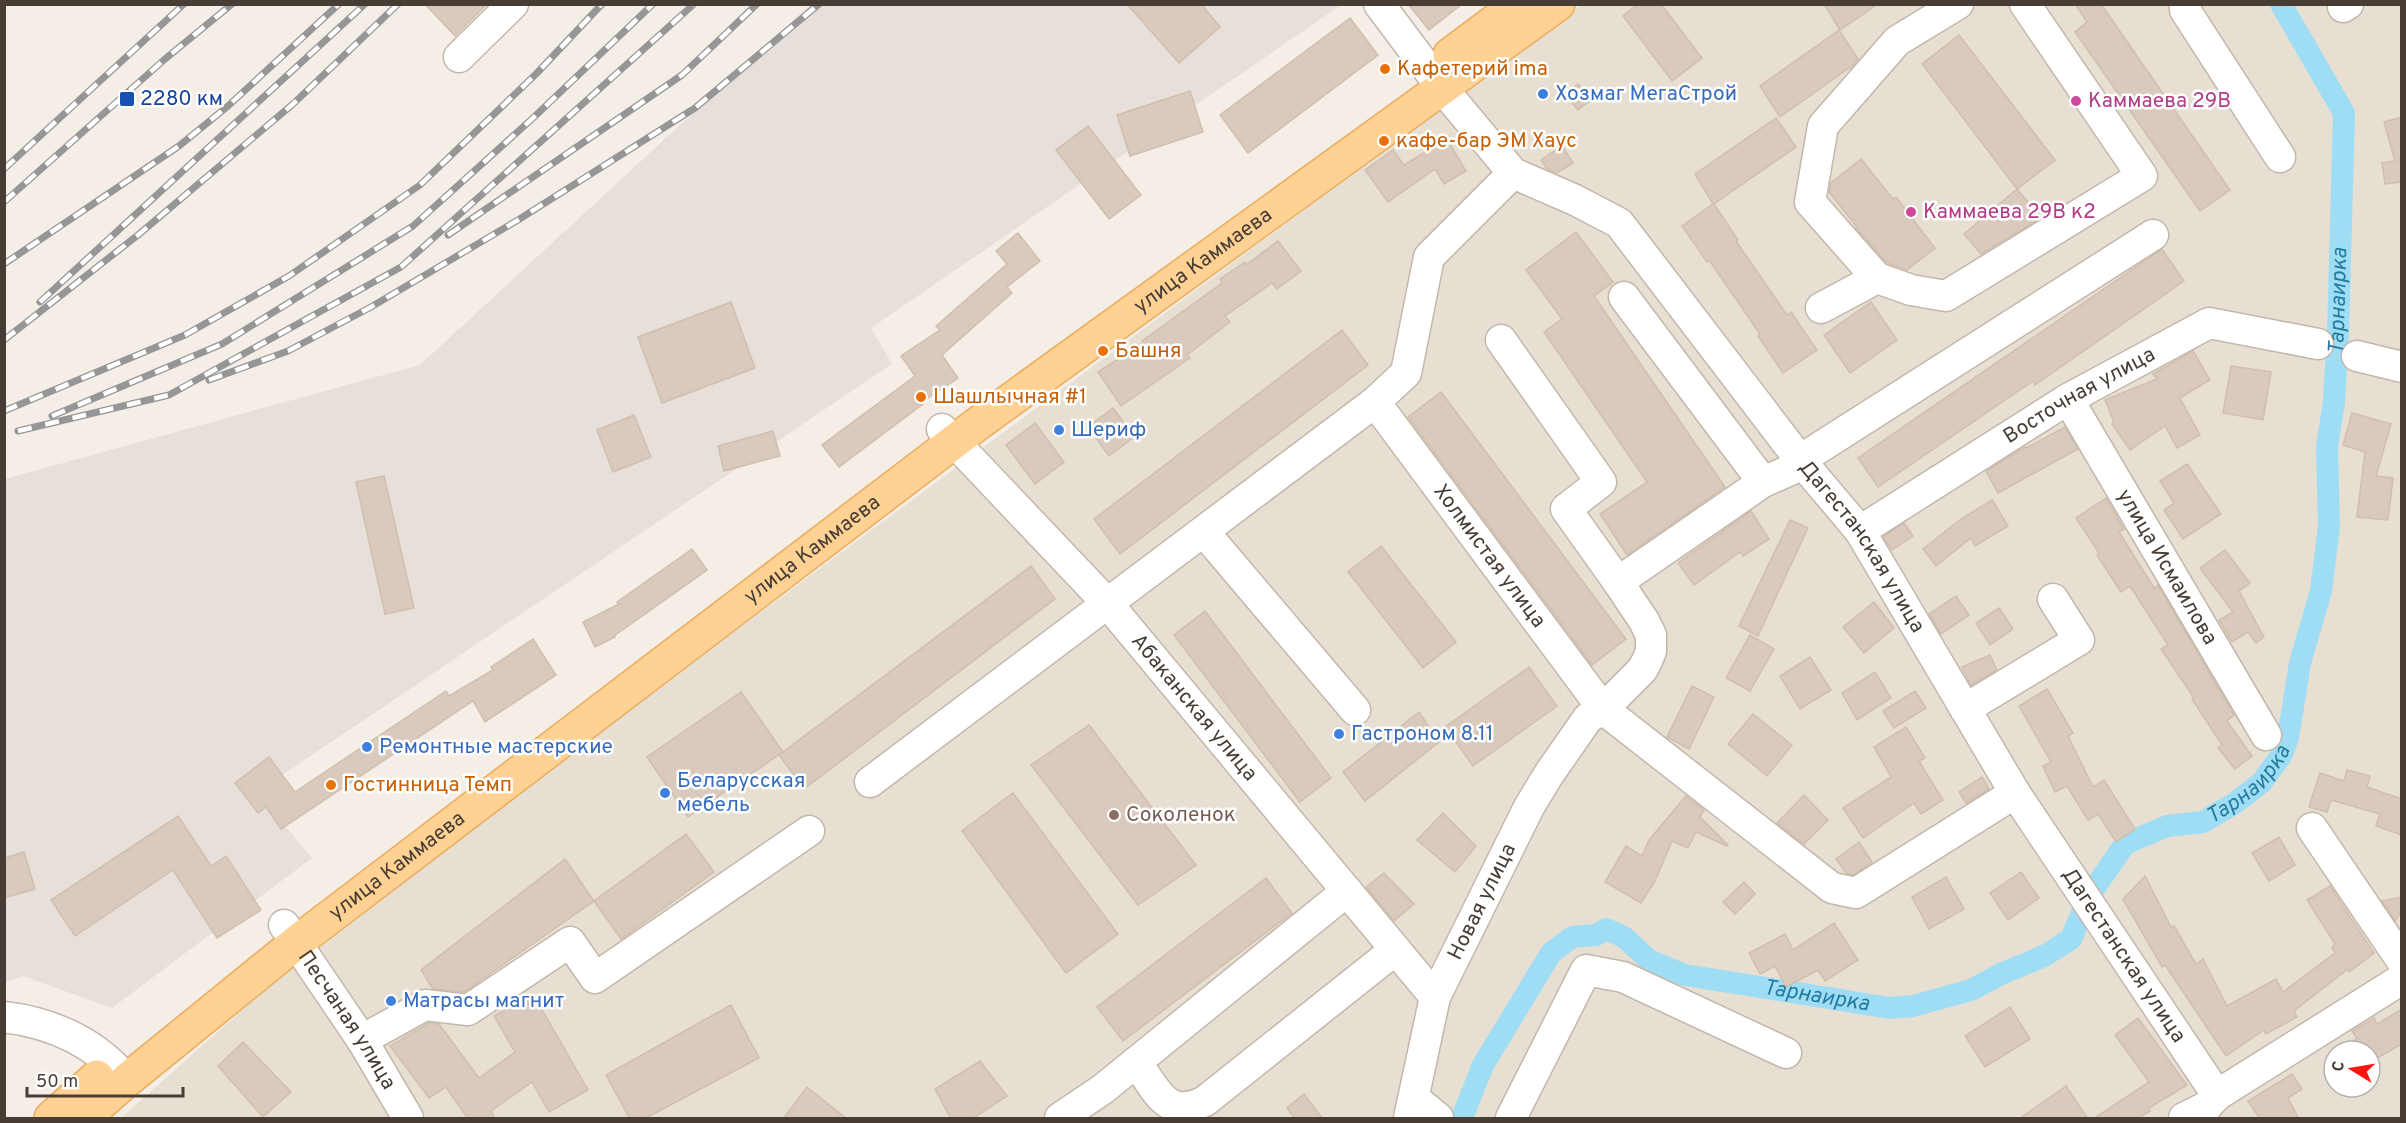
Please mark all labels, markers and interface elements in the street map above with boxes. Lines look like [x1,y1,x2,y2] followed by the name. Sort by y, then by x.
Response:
[1397,56,1548,83] place label: Кафетерий ima
[1378,62,1392,76] marker: Кафетерий ima
[1555,81,1737,108] place label: Хозмаг МегаСтрой
[140,86,223,113] place label: 2280 км
[1536,87,1550,101] marker: Хозмаг МегаСтрой
[2088,88,2231,115] place label: Каммаева 29В
[118,90,136,108] marker: 2280 км
[2069,94,2083,108] marker: Каммаева 29В
[1396,128,1577,155] place label: кафе-бар ЭМ Хаус
[1377,134,1391,148] marker: кафе-бар ЭМ Хаус
[1923,199,2096,226] place label: Каммаева 29В к2
[1128,202,1278,320] street label: улица Каммаева
[1904,205,1918,219] marker: Каммаева 29В к2
[2323,247,2354,355] water label: Тарнаирка
[1115,338,1181,365] place label: Башня
[1998,341,2160,450] street label: Восточная улица
[1096,344,1110,358] marker: Башня
[933,384,1087,411] place label: Шашлычная #1
[914,390,928,404] marker: Шашлычная #1
[1071,417,1146,444] place label: Шериф
[1052,423,1066,437] marker: Шериф
[1792,455,1931,638] street label: Дагестанская улица
[1427,479,1552,633] street label: Холмистая улица
[2111,484,2223,650] street label: улица Исмаилова
[739,489,886,610] street label: улица Каммаева
[1125,628,1263,787] street label: Абаканская улица
[1351,721,1494,748] place label: Гастроном 8.11
[1332,727,1346,741] marker: Гастроном 8.11
[379,734,613,761] place label: Ремонтные мастерские
[360,740,374,754] marker: Ремонтные мастерские
[2202,741,2297,830] water label: Тарнаирка
[677,768,805,819] place label: Беларусская мебель
[343,772,512,799] place label: Гостинница Темп
[324,778,338,792] marker: Гостинница Темп
[658,786,672,800] marker: Беларусская мебель
[1126,802,1236,829] place label: Соколенок
[323,805,471,926] street label: улица Каммаева
[1107,808,1121,822] marker: Соколенок
[1442,839,1522,965] street label: Новая улица
[2055,863,2192,1048] street label: Дагестанская улица
[292,945,402,1095] street label: Песчаная улица
[1761,974,1872,1018] water label: Тарнаирка
[403,988,564,1015] place label: Матрасы магнит
[384,994,398,1008] marker: Матрасы магнит
[2322,1039,2382,1099] north arrow
[27,1060,183,1098] scale bar
[2328,1060,2350,1073] text: С
[36,1071,78,1094] text: 50 m

